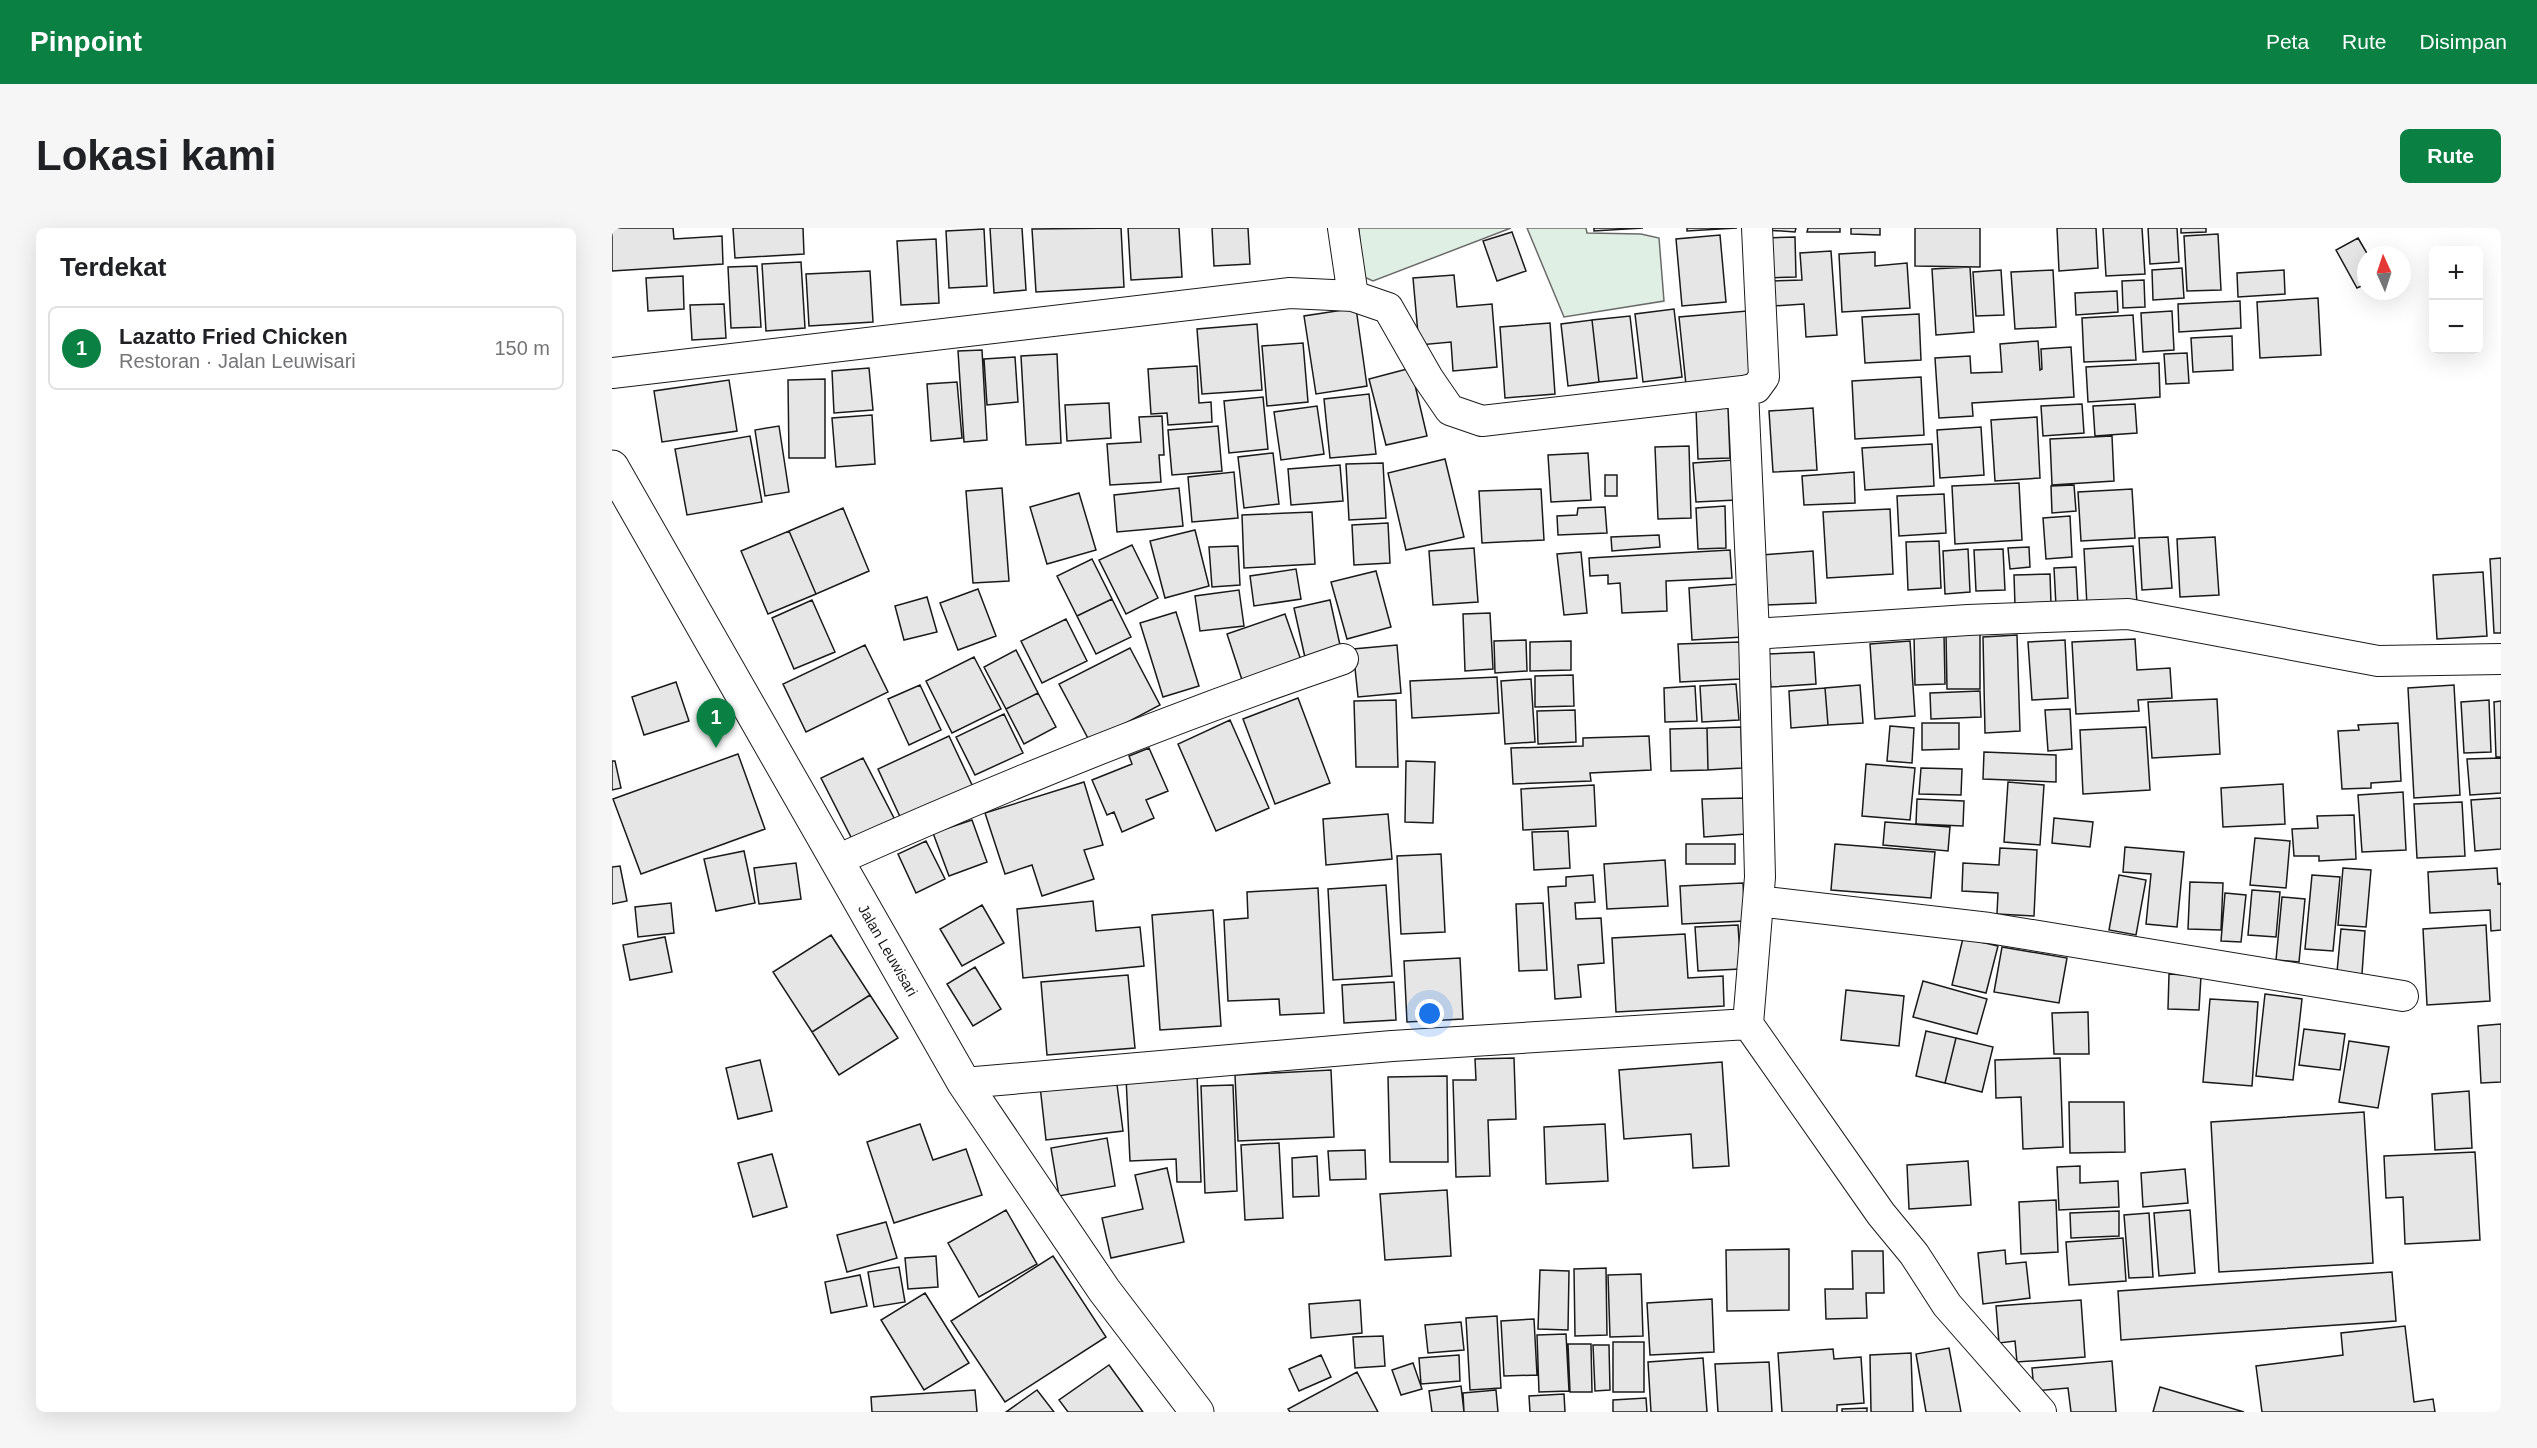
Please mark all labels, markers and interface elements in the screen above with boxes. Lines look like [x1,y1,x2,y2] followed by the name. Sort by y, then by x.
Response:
[30,26,142,57] text: Pinpoint
[2266,30,2309,53] text: Peta
[2342,30,2386,53] text: Rute
[2419,30,2507,53] text: Disimpan
[2400,129,2501,183] button: Rute
[36,132,276,179] text: Lokasi kami
[2357,246,2411,300] north arrow
[2429,246,2483,354] map controls
[2429,246,2483,300] button: +
[60,252,166,282] text: Terdekat
[2429,300,2483,354] button: −
[119,324,348,349] text: Lazatto Fried Chicken
[76,337,87,359] text: 1
[494,337,550,359] text: 150 m
[119,350,356,372] text: Restoran · Jalan Leuwisari
[696,698,736,748] pin: 1
[855,901,921,999] street label: Jalan Leuwisari
[1415,999,1444,1028] your location

